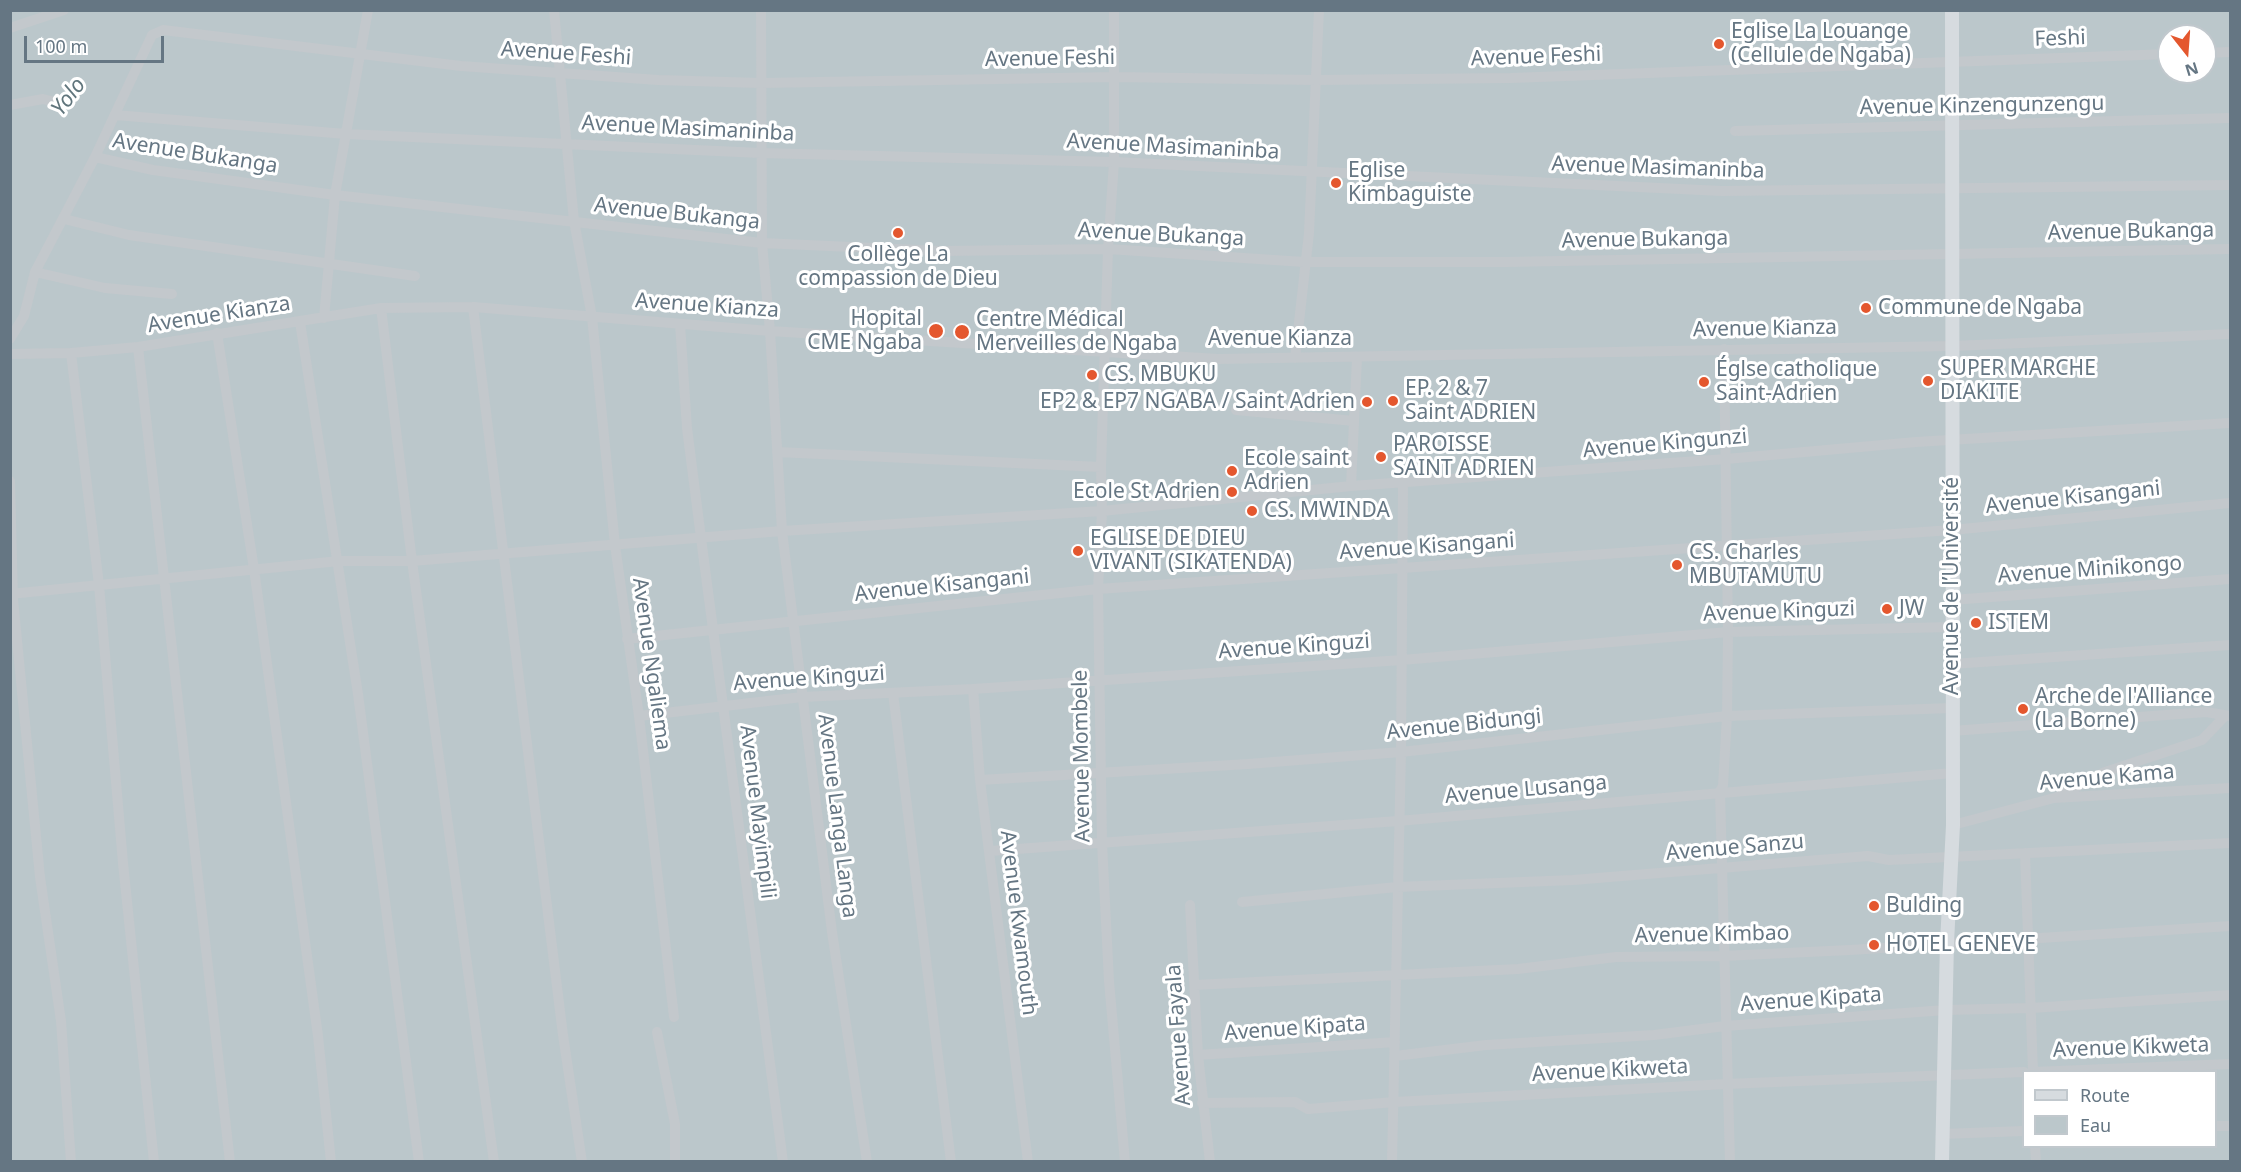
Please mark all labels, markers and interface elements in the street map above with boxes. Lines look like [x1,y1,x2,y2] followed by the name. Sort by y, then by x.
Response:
[1731,19,1911,69] place label: Eglise La Louange (Cellule de Ngaba)
[27,24,166,62] scale bar
[2157,24,2217,84] north arrow
[2034,26,2086,52] street label: Feshi
[35,34,87,58] text: 100 m
[500,37,632,71] street label: Avenue Feshi
[1712,37,1726,51] marker: Eglise La Louange (Cellule de Ngaba)
[1470,42,1602,72] street label: Avenue Feshi
[985,45,1115,73] street label: Avenue Feshi
[2182,57,2201,82] text: N
[46,73,92,121] water label: Yolo
[1859,91,2105,121] street label: Avenue Kinzengunzengu
[581,111,795,147] street label: Avenue Masimaninba
[111,129,279,179] street label: Avenue Bukanga
[1066,129,1280,165] street label: Avenue Masimaninba
[1551,152,1765,184] street label: Avenue Masimaninba
[1348,158,1472,208] place label: Eglise Kimbaguiste
[1329,176,1343,190] marker: Eglise Kimbaguiste
[593,193,761,235] street label: Avenue Bukanga
[1077,218,1245,252] street label: Avenue Bukanga
[2048,218,2214,246] street label: Avenue Bukanga
[891,226,905,240] marker: Collège La compassion de Dieu
[1562,226,1728,254] street label: Avenue Bukanga
[798,242,998,292] place label: Collège La compassion de Dieu
[634,288,780,324] street label: Avenue Kianza
[146,291,292,339] street label: Avenue Kianza
[1878,295,2082,321] place label: Commune de Ngaba
[1859,301,1873,315] marker: Commune de Ngaba
[807,306,922,356] place label: Hopital CME Ngaba
[976,307,1177,357] place label: Centre Médical Merveilles de Ngaba
[1693,315,1837,343] street label: Avenue Kianza
[927,322,945,340] marker: Hopital CME Ngaba
[953,323,971,341] marker: Centre Médical Merveilles de Ngaba
[1208,326,1352,352] street label: Avenue Kianza
[1940,356,2096,406] place label: SUPER MARCHE DIAKITE
[1716,357,1877,407] place label: Églse catholique Saint-Adrien
[1104,362,1216,388] place label: CS. MBUKU
[1085,368,1099,382] marker: CS. MBUKU
[1921,374,1935,388] marker: SUPER MARCHE DIAKITE
[1697,375,1711,389] marker: Églse catholique Saint-Adrien
[1405,376,1536,426] place label: EP. 2 & 7 Saint ADRIEN
[1040,389,1355,415] place label: EP2 & EP7 NGABA / Saint Adrien
[1386,394,1400,408] marker: EP. 2 & 7 Saint ADRIEN
[1360,395,1374,409] marker: EP2 & EP7 NGABA / Saint Adrien
[1582,424,1748,464] street label: Avenue Kingunzi
[1393,432,1535,482] place label: PAROISSE SAINT ADRIEN
[1244,446,1349,496] place label: Ecole saint Adrien
[1374,450,1388,464] marker: PAROISSE SAINT ADRIEN
[1225,464,1239,478] marker: Ecole saint Adrien
[1984,476,2162,520] street label: Avenue Kisangani
[1939,477,1965,695] street label: Avenue de l’Université
[1073,479,1220,505] place label: Ecole St Adrien
[1225,485,1239,499] marker: Ecole St Adrien
[1264,498,1390,524] place label: CS. MWINDA
[1245,504,1259,518] marker: CS. MWINDA
[1090,526,1292,576] place label: EGLISE DE DIEU VIVANT (SIKATENDA)
[1339,528,1515,566] street label: Avenue Kisangani
[1689,540,1822,590] place label: CS. Charles MBUTAMUTU
[1071,544,1085,558] marker: EGLISE DE DIEU VIVANT (SIKATENDA)
[1997,551,2183,589] street label: Avenue Minikongo
[1670,558,1684,572] marker: CS. Charles MBUTAMUTU
[853,564,1031,608] street label: Avenue Kisangani
[626,576,676,752] street label: Avenue Ngaliema
[1899,596,1924,622] place label: JW
[1703,597,1855,627] street label: Avenue Kinguzi
[1880,602,1894,616] marker: JW
[1988,610,2049,636] place label: ISTEM
[1969,616,1983,630] marker: ISTEM
[1217,629,1371,665] street label: Avenue Kinguzi
[732,661,886,697] street label: Avenue Kinguzi
[1068,669,1096,843] street label: Avenue Mombele
[2035,684,2212,734] place label: Arche de l'Alliance (La Borne)
[2016,702,2030,716] marker: Arche de l'Alliance (La Borne)
[1385,704,1543,746] street label: Avenue Bidungi
[812,712,862,920] street label: Avenue Langa Langa
[734,724,780,900] street label: Avenue Mayimpili
[2038,760,2176,796] street label: Avenue Kama
[1444,770,1608,810] street label: Avenue Lusanga
[994,829,1042,1017] street label: Avenue Kwamouth
[1665,829,1805,867] street label: Avenue Sanzu
[1886,893,1962,919] place label: Bulding
[1867,899,1881,913] marker: Bulding
[1634,921,1790,949] street label: Avenue Kimbao
[1886,932,2036,958] place label: HOTEL GENEVE
[1867,938,1881,952] marker: HOTEL GENEVE
[1161,964,1197,1106] street label: Avenue Fayala
[1739,982,1883,1018] street label: Avenue Kipata
[1223,1011,1367,1047] street label: Avenue Kipata
[2052,1033,2210,1063] street label: Avenue Kikweta
[1531,1054,1689,1088] street label: Avenue Kikweta
[2022,1070,2217,1148] legend
[2080,1083,2130,1107] text: Route
[2080,1113,2111,1137] text: Eau

